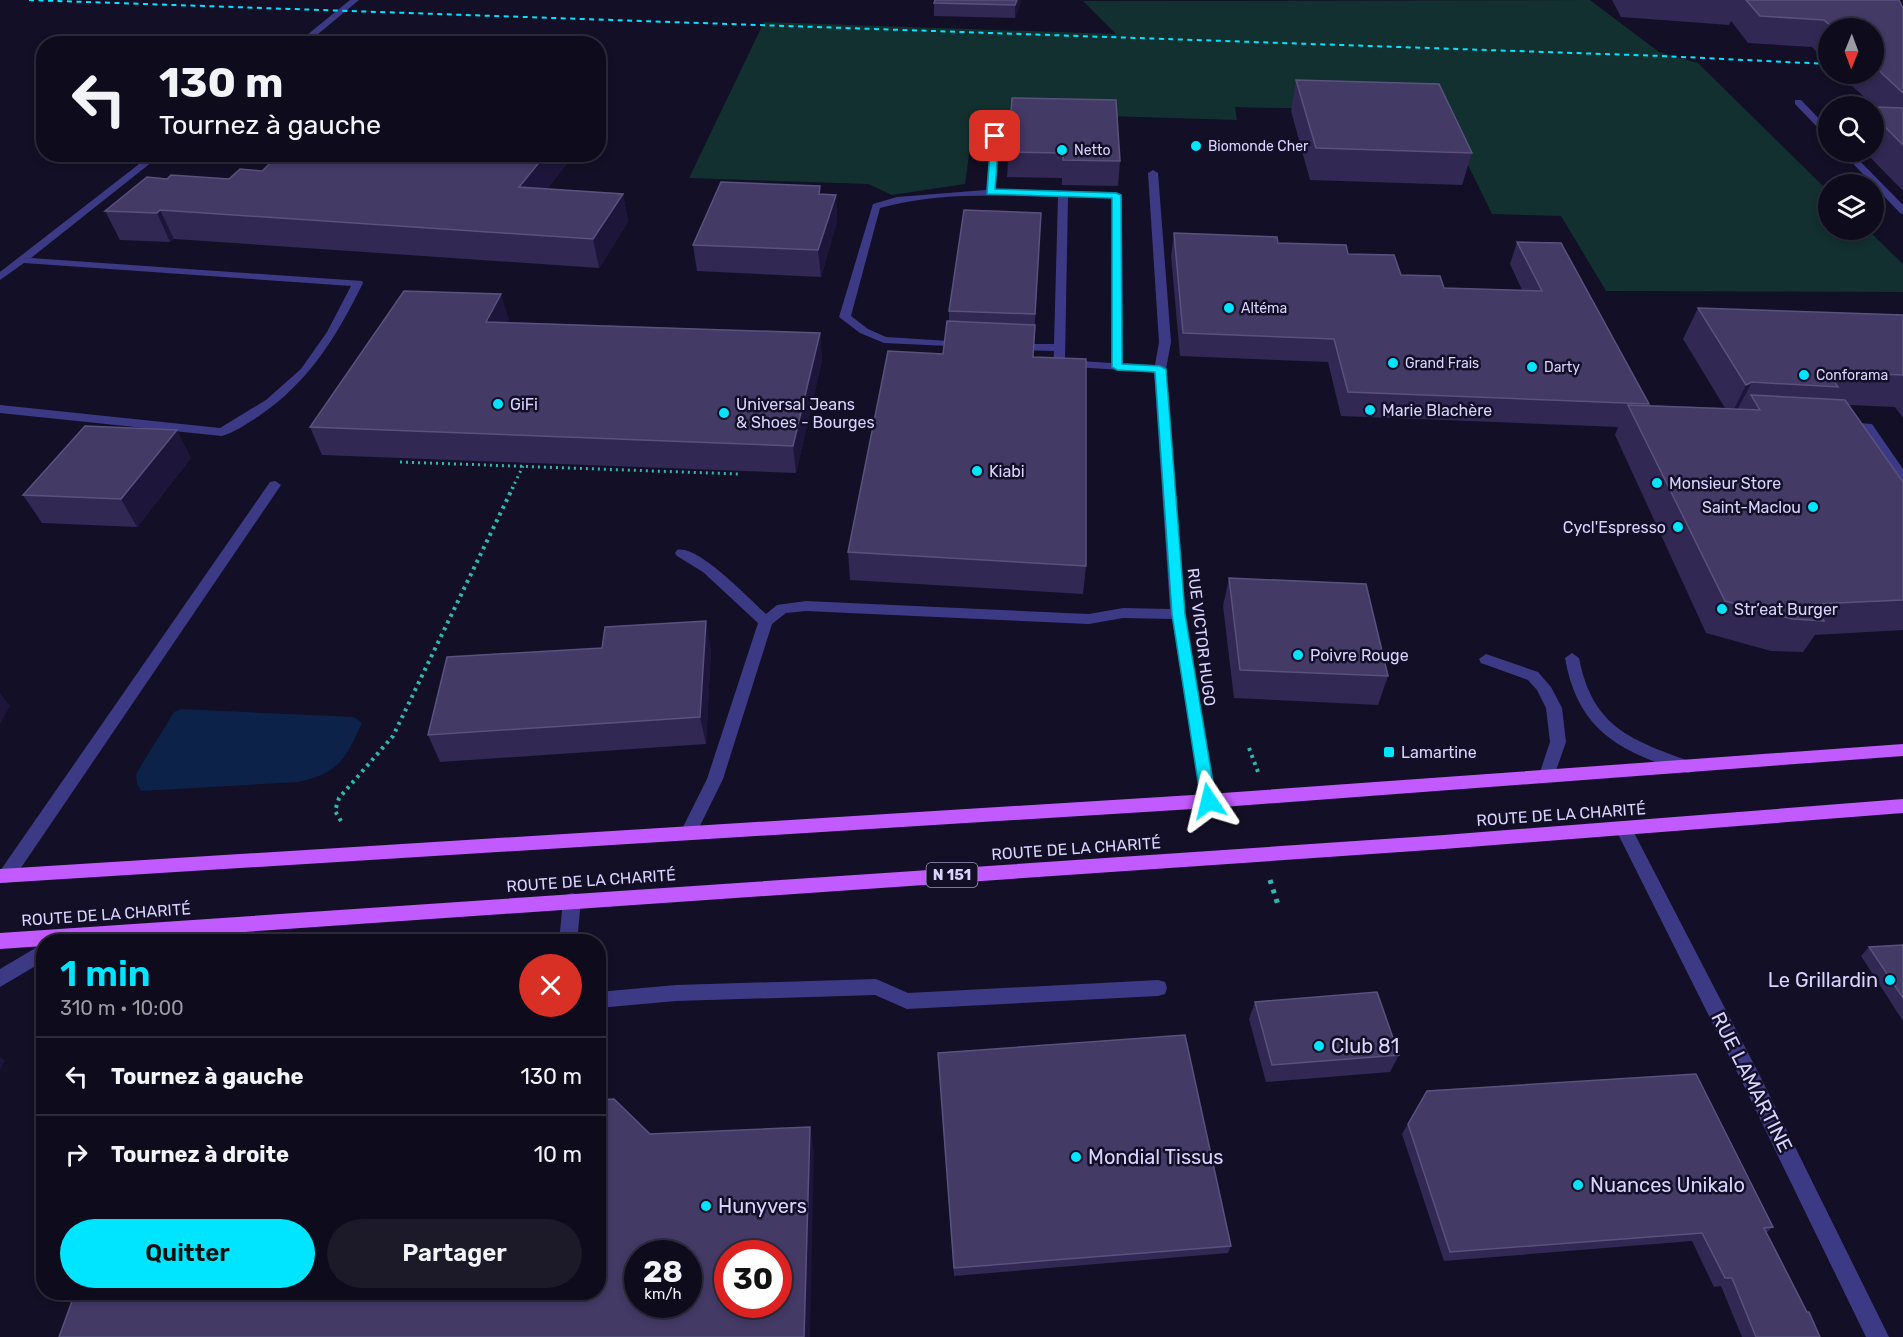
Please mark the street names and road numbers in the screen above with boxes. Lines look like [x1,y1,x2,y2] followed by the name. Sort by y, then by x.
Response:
[1184,567,1219,707] street label: RUE VICTOR HUGO
[1476,799,1646,830] street label: ROUTE DE LA CHARITÉ
[991,833,1161,864] street label: ROUTE DE LA CHARITÉ
[926,863,978,887] road number: N 151
[506,865,676,896] street label: ROUTE DE LA CHARITÉ
[21,899,191,930] street label: ROUTE DE LA CHARITÉ
[1706,1008,1798,1156] street label: RUE LAMARTINE

